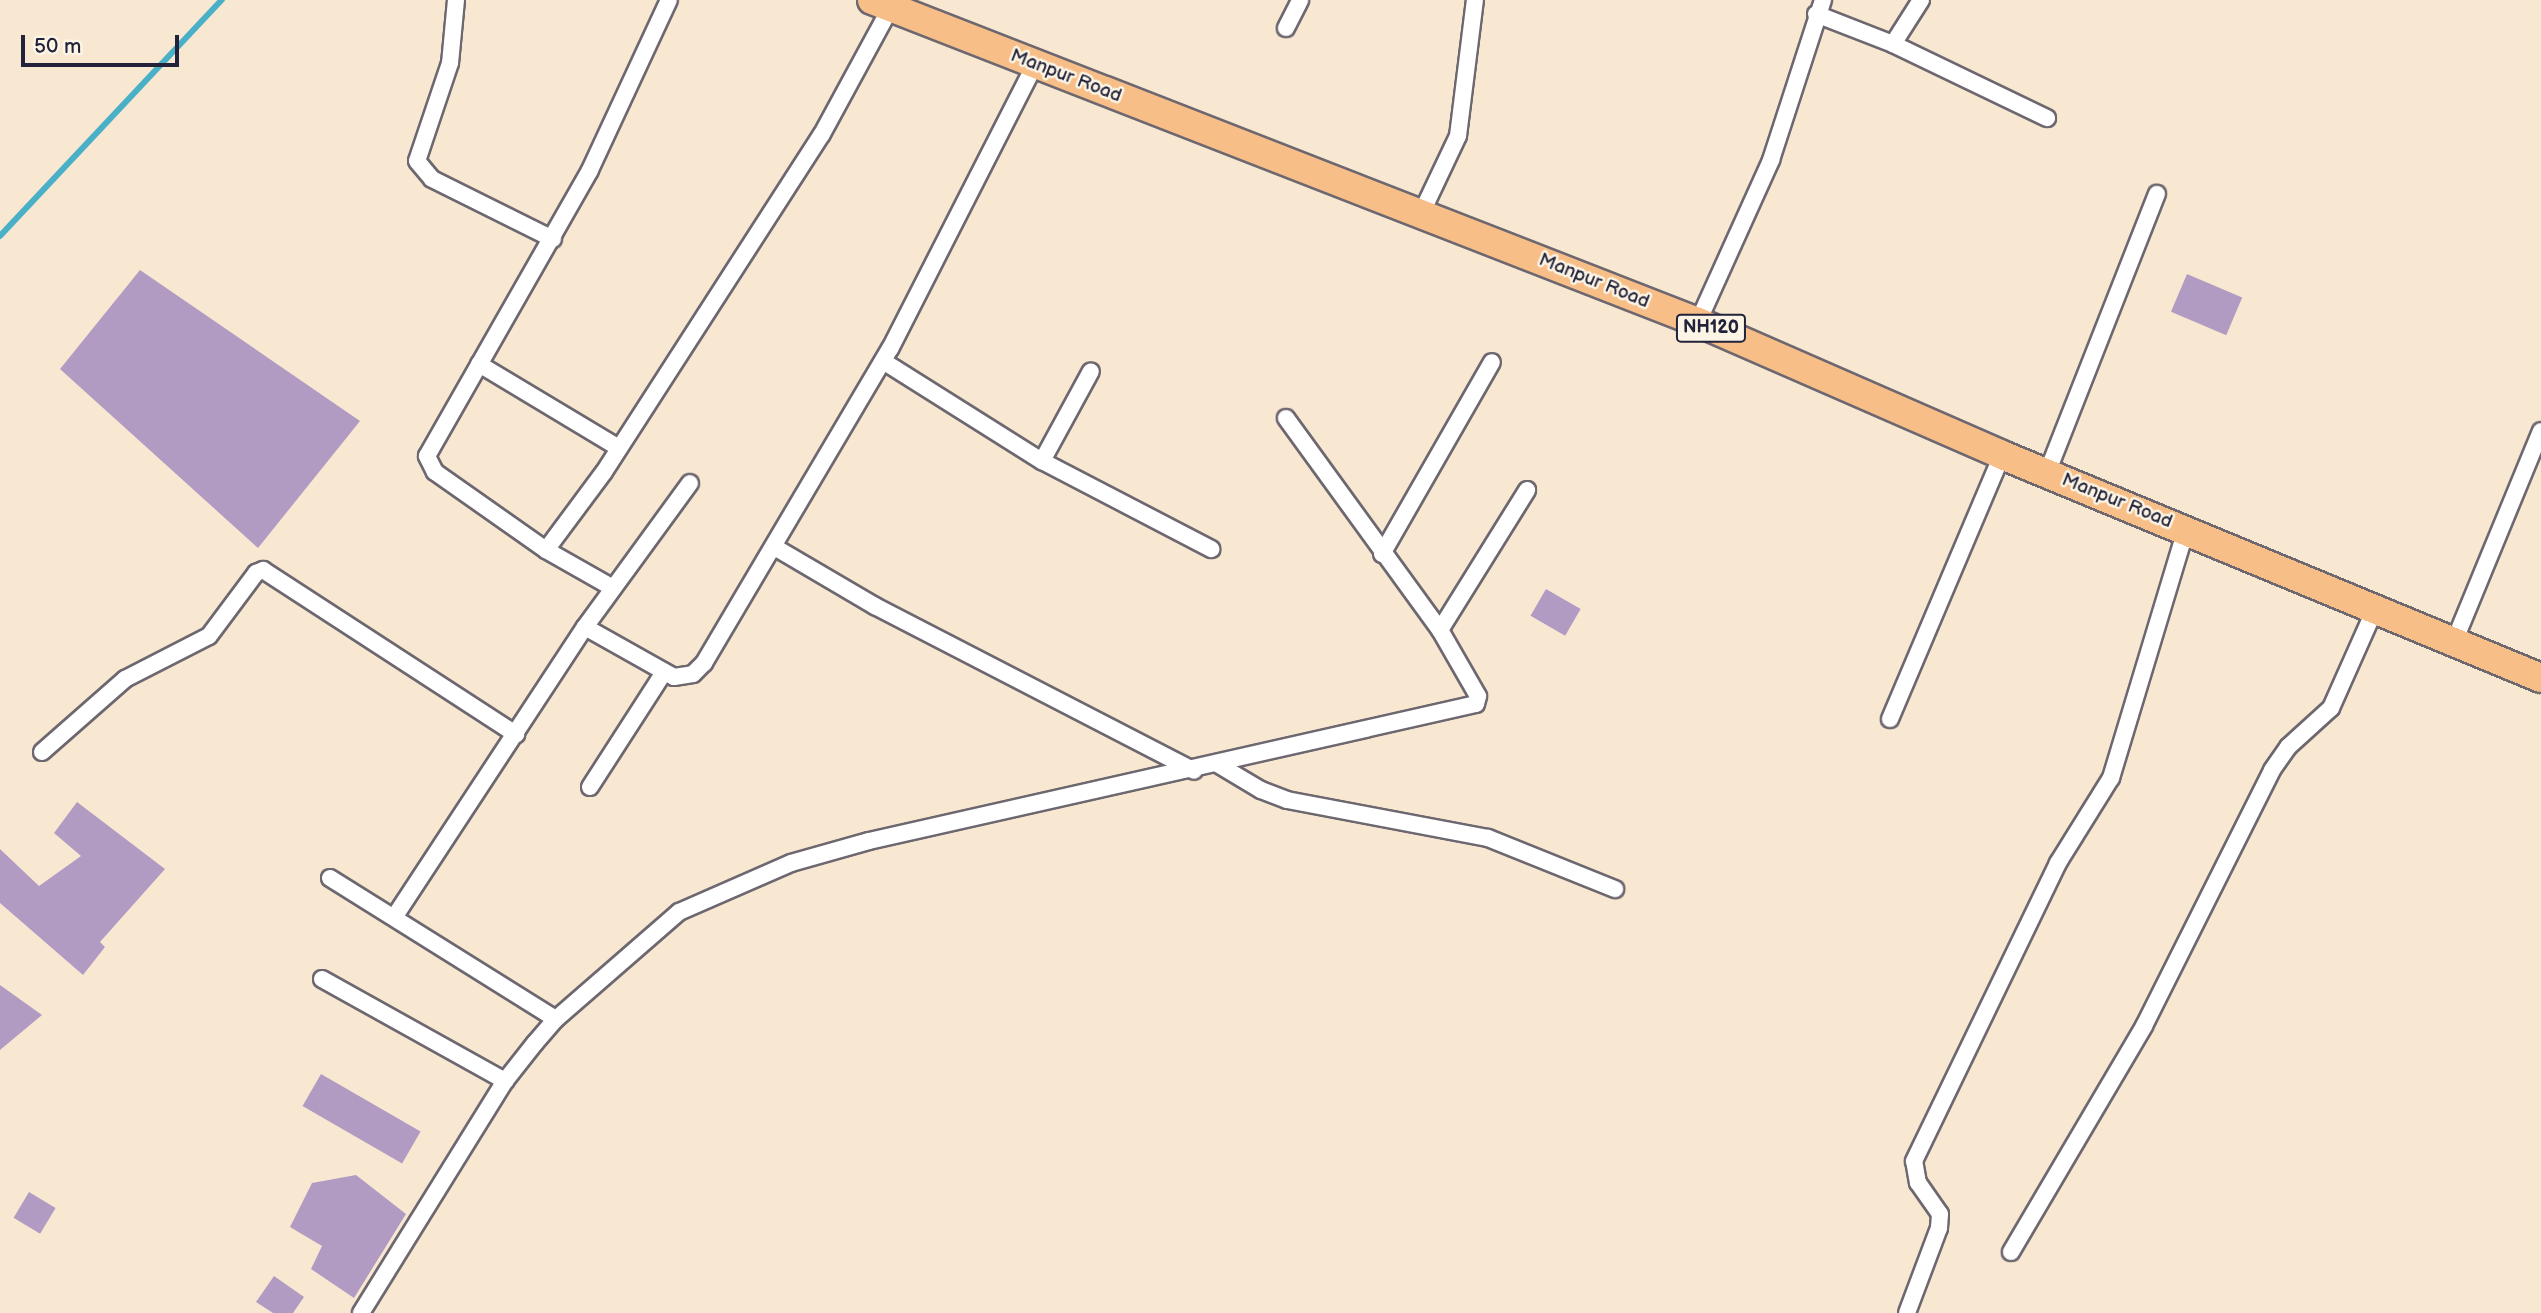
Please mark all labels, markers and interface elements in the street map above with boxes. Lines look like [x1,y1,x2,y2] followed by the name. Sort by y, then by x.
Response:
[24,21,182,65] scale bar
[34,34,81,59] text: 50 m
[1007,44,1125,108] street label: Manpur Road
[1535,248,1653,314] street label: Manpur Road
[1674,314,1748,342] road number: NH120
[2058,468,2176,534] street label: Manpur Road

